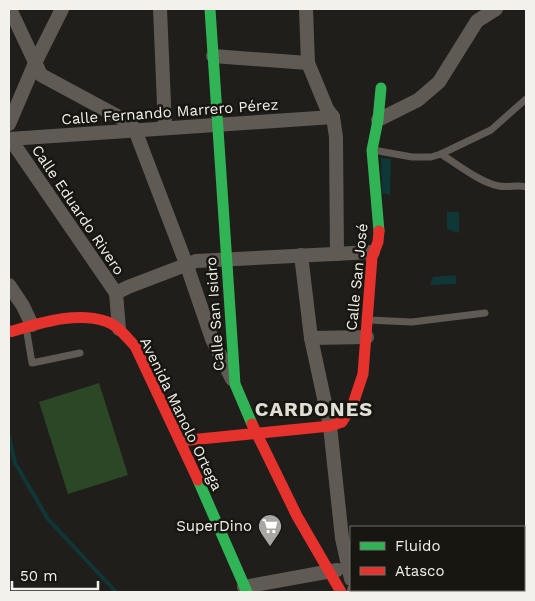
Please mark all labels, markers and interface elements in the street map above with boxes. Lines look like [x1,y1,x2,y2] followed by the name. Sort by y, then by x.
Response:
[61,95,279,129] street label: Calle Fernando Marrero Pérez
[28,142,128,278] street label: Calle Eduardo Rivero
[342,223,372,331] street label: Calle San José
[202,256,228,372] street label: Calle San Isidro
[136,334,226,494] street label: Avenida Manolo Ortega
[255,397,373,421] district label: CARDONES
[257,513,283,547] supermarket icon: SuperDino
[176,517,252,535] place label: SuperDino
[350,526,525,591] legend
[395,537,440,555] text: Fluido
[12,558,99,590] scale bar
[395,562,444,580] text: Atasco
[20,567,57,585] text: 50 m

